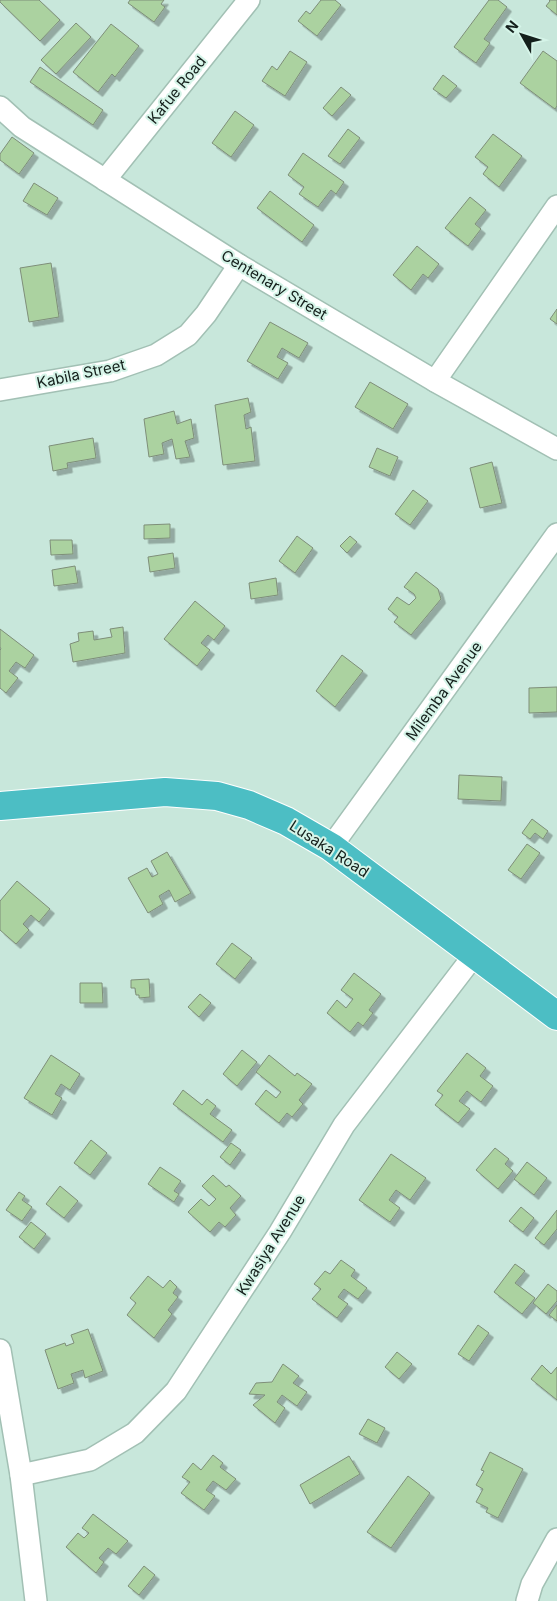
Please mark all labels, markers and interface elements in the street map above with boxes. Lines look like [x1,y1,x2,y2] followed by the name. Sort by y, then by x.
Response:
[497,10,547,60] north arrow
[502,17,521,36] text: N
[143,52,210,128] street label: Kafue Road
[218,245,331,324] street label: Centenary Street
[35,355,127,392] street label: Kabila Street
[401,638,486,744] street label: Milemba Avenue
[286,816,373,881] street label: Lusaka Road
[232,1191,309,1299] street label: Kwasiya Avenue

